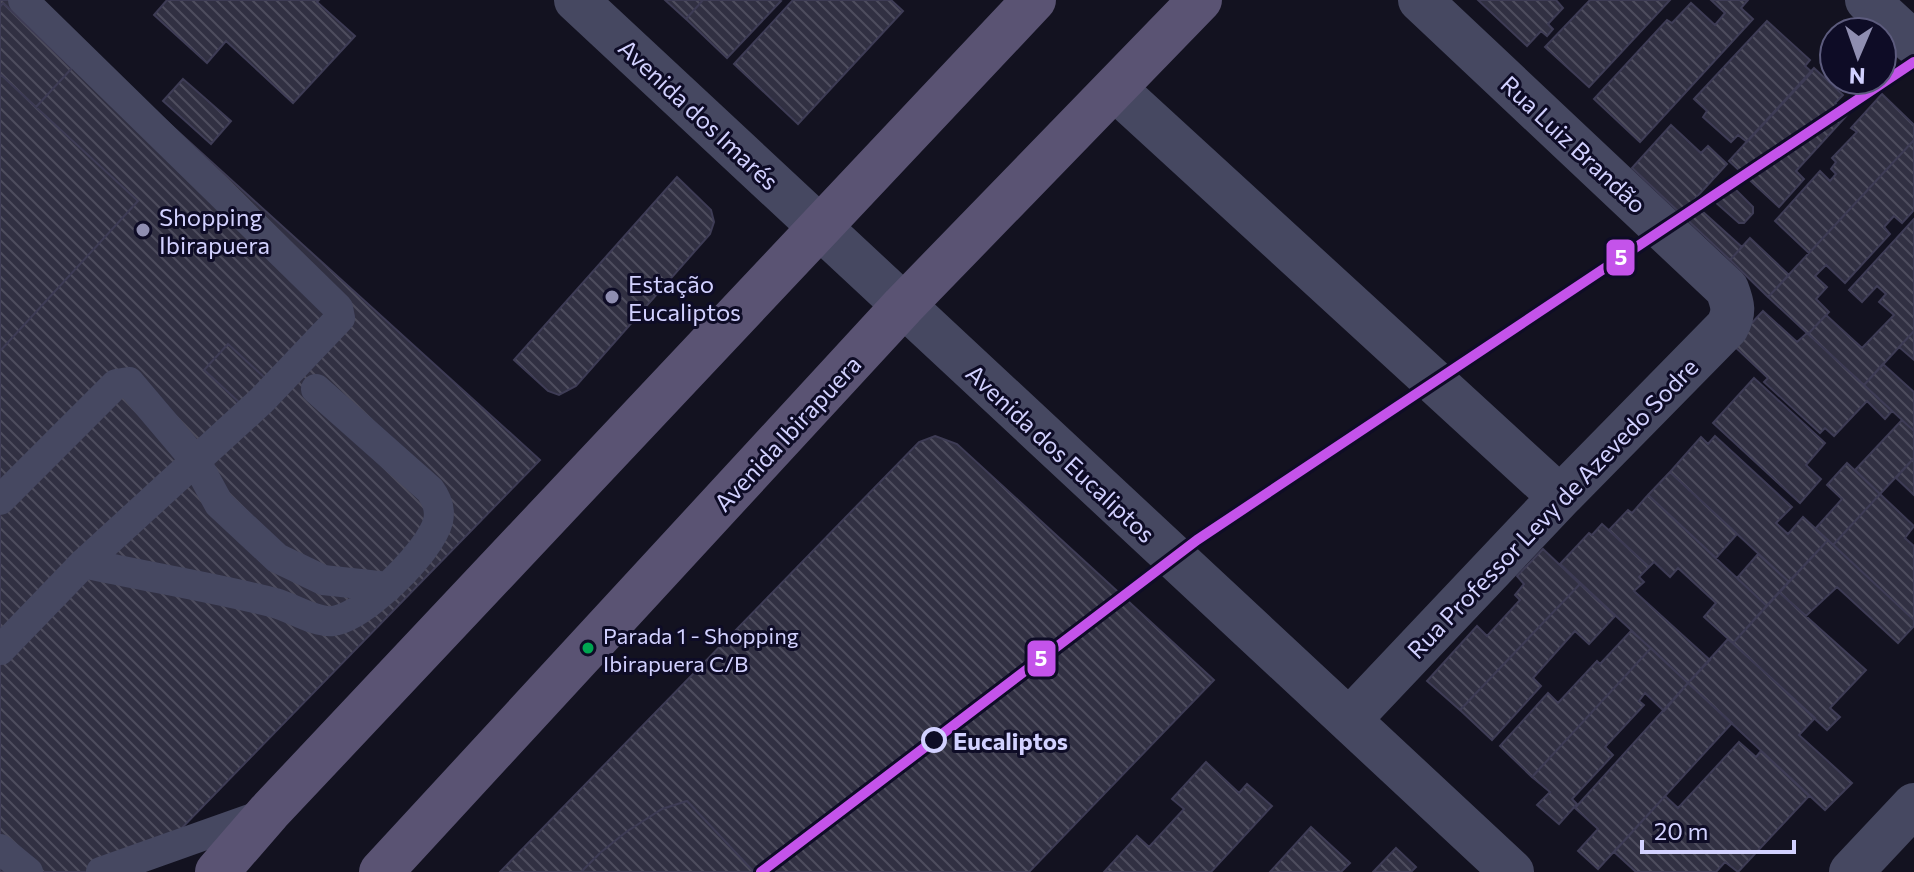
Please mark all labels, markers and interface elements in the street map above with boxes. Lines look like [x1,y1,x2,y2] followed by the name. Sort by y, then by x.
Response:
[1818,16,1898,96] north arrow
[613,33,785,195] street label: Avenida dos Imarés
[1849,63,1866,90] text: N
[1495,69,1653,219] street label: Rua Luiz Brandão
[159,202,270,259] place label: Shopping Ibirapuera
[134,221,152,239] marker: Shopping Ibirapuera
[1605,238,1636,277] line badge: 5
[1615,243,1627,270] text: 5
[628,269,741,326] place label: Estação Eucaliptos
[603,288,621,306] marker: Estação Eucaliptos
[707,349,867,517] street label: Avenida Ibirapuera
[1401,352,1703,664] street label: Rua Professor Levy de Azevedo Sodre
[961,358,1161,548] street label: Avenida dos Eucaliptos
[603,622,799,677] place label: Parada 1 - Shopping Ibirapuera C/B
[1026,639,1057,678] line badge: 5
[580,640,596,656] marker: Parada 1 - Shopping Ibirapuera C/B
[1035,644,1047,671] text: 5
[953,726,1068,755] place label: Eucaliptos
[922,728,946,752] marker: Eucaliptos
[1642,804,1794,854] scale bar
[1654,816,1708,845] text: 20 m

